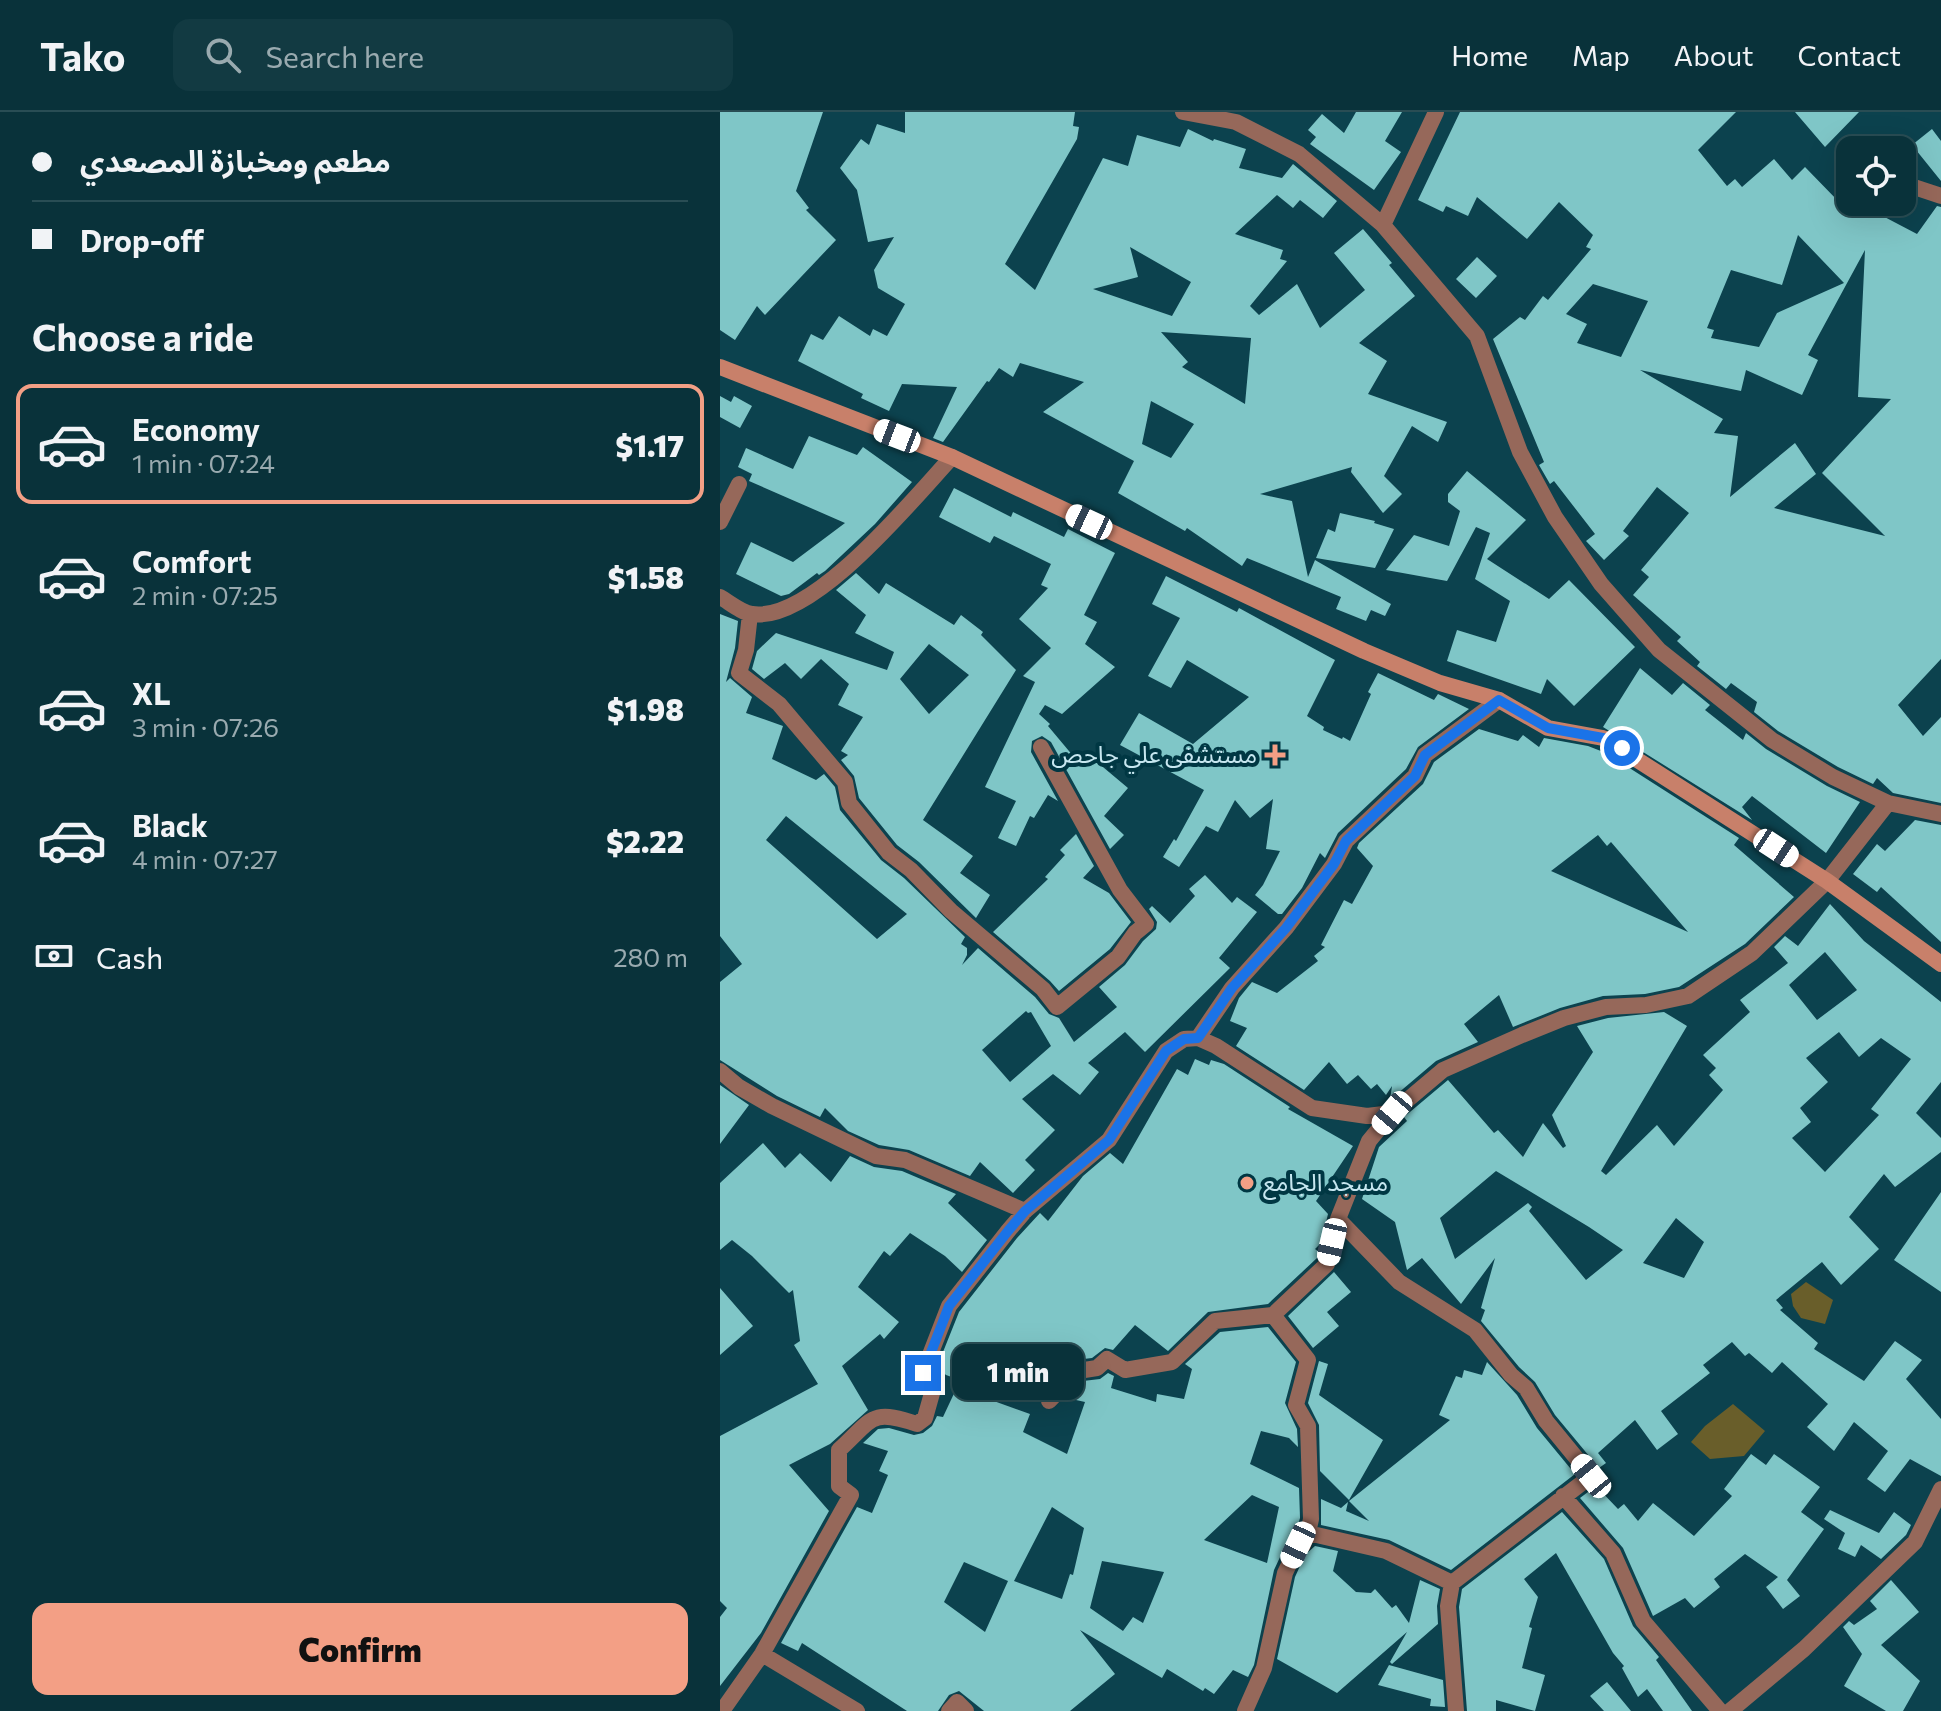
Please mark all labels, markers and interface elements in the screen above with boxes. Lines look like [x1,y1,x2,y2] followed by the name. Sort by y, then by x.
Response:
[173,19,733,91] search box
[40,32,125,79] text: Tako
[201,33,245,77] icon: search
[265,37,424,74] text: Search here
[1451,38,1528,72] text: Home
[1572,38,1630,72] text: Map
[1674,38,1754,72] text: About
[1798,38,1901,72] text: Contact
[1836,136,1916,216] map controls
[1836,136,1916,216] button: locate
[80,141,391,178] text: مطعم ومخبازة المصعدي
[80,221,204,258] text: Drop-off
[32,314,253,358] text: Choose a ride
[36,408,108,480] icon: car
[132,410,260,447] text: Economy
[870,416,924,456] car
[615,426,684,463] text: $1.17
[132,447,275,478] text: 1 min · 07:24
[1062,501,1116,543] car
[36,540,108,612] icon: car
[132,542,251,579] text: Comfort
[608,558,684,595] text: $1.58
[132,579,278,610] text: 2 min · 07:25
[36,672,108,744] icon: car
[132,674,171,711] text: XL
[607,690,684,727] text: $1.98
[132,711,279,742] text: 3 min · 07:26
[1604,730,1640,766] route start
[1051,739,1257,774] place label: مستشفى علي جاحص
[1264,744,1286,766] marker: مستشفى علي جاحص
[36,804,108,876] icon: car
[132,806,208,843] text: Black
[606,822,684,859] text: $2.22
[1749,825,1803,871] car
[132,843,278,874] text: 4 min · 07:27
[32,934,76,978] icon: cash
[96,938,163,975] text: Cash
[613,941,688,972] text: 280 m
[1367,1087,1417,1139] car
[1263,1167,1388,1200] place label: مسجد الجامع
[1238,1174,1256,1192] marker: مسجد الجامع
[1315,1216,1349,1268] car
[951,1345,1083,1401] callout: 1 min
[905,1355,941,1391] route end
[987,1356,1049,1387] text: 1 min
[1567,1450,1615,1502] car
[1277,1518,1319,1572] car
[32,1603,688,1695] button: Confirm

